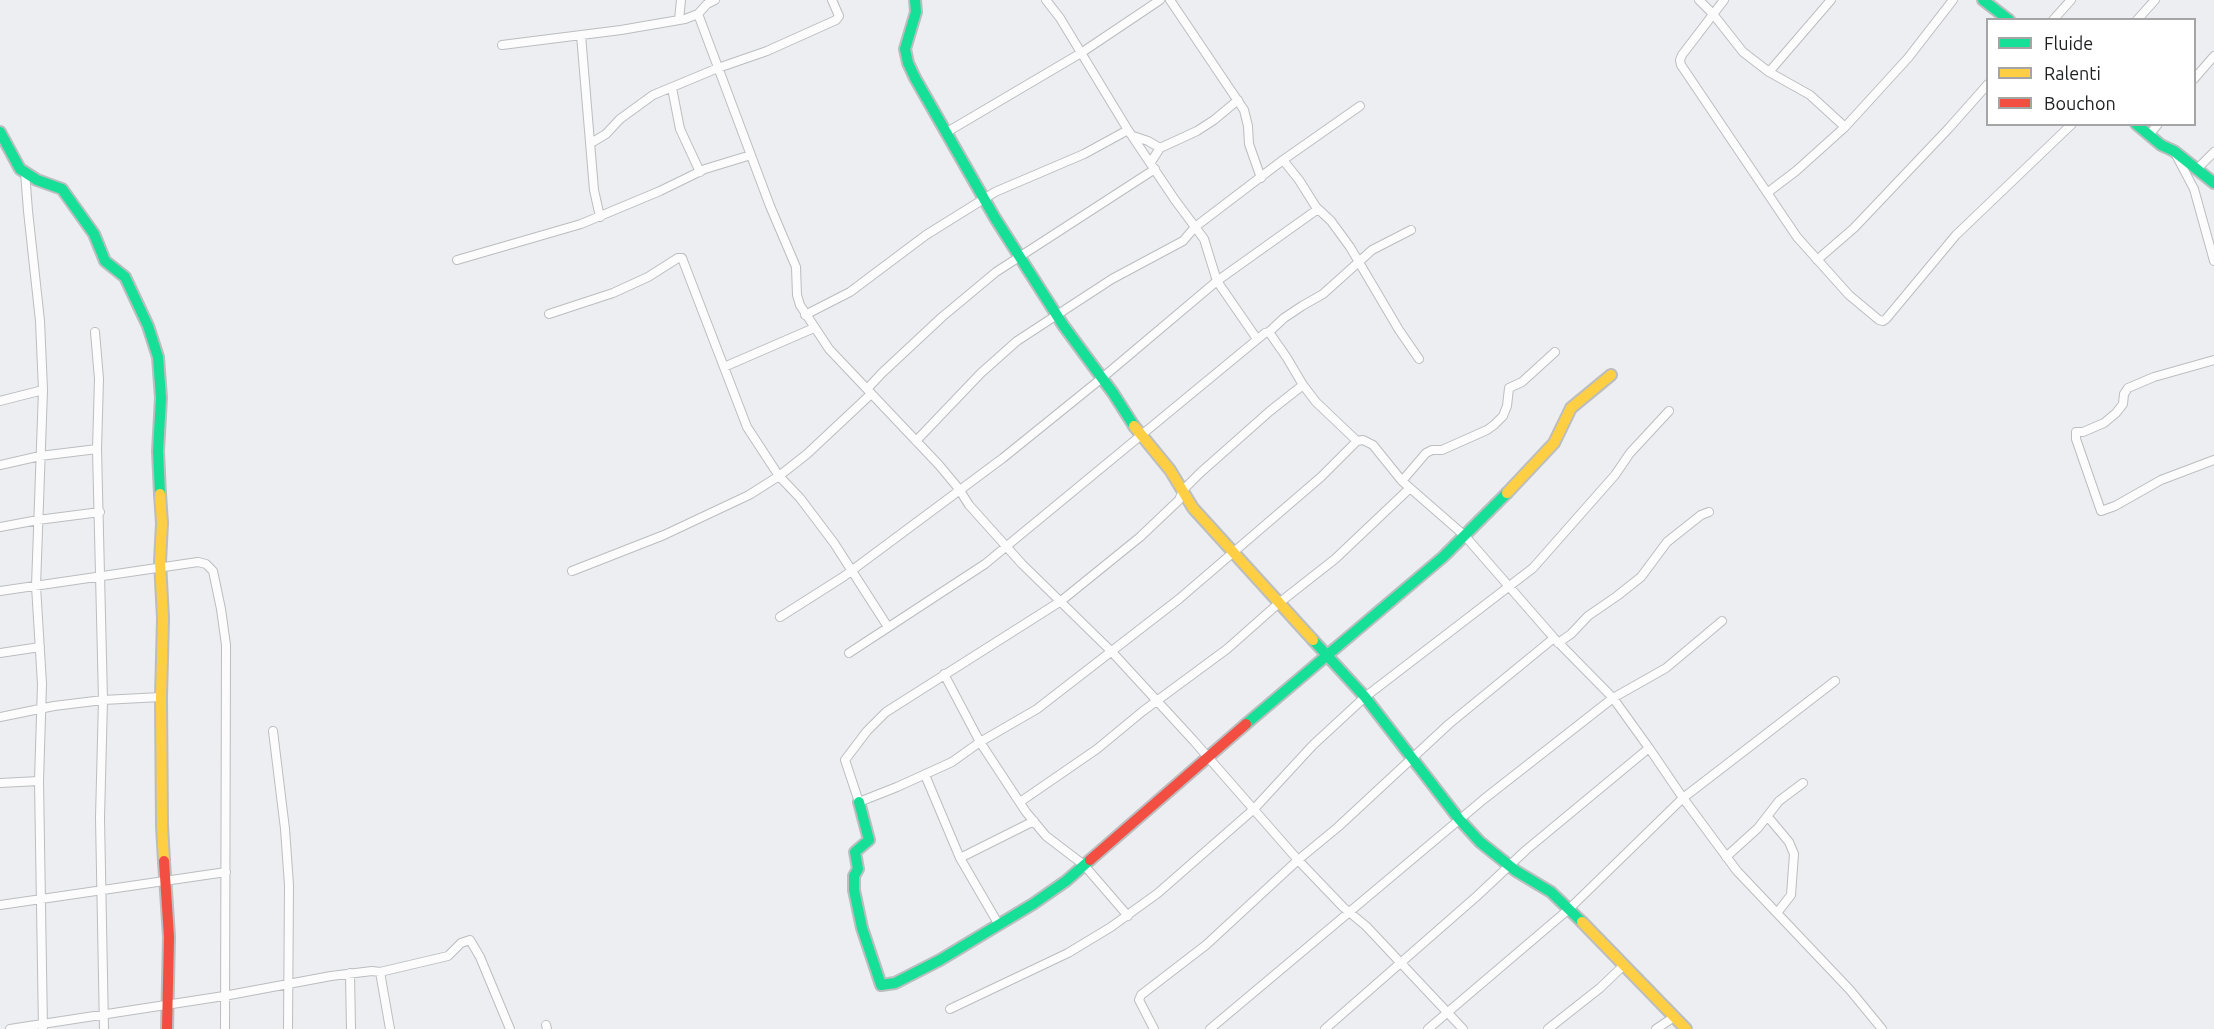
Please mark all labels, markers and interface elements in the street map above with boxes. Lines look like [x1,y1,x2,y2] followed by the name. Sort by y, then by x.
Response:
[1986,18,2196,126] legend
[2044,33,2093,53] text: Fluide
[2044,63,2101,83] text: Ralenti
[2044,93,2116,113] text: Bouchon

